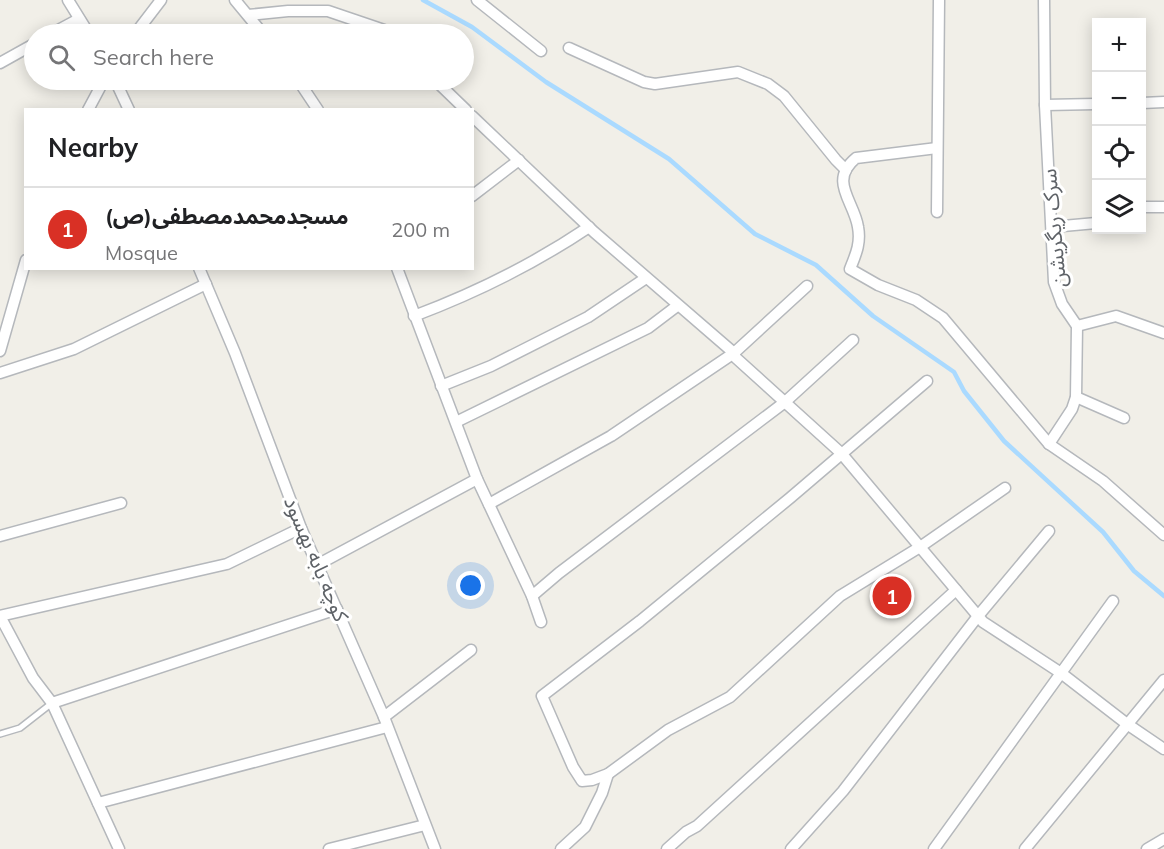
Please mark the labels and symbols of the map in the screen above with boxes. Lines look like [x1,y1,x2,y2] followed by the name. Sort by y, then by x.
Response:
[1035,168,1071,289] street label: سرک ریگریشن
[278,492,355,626] street label: کوچه بابه بهسود
[456,571,485,600] your location
[872,574,912,618] pin: 1

